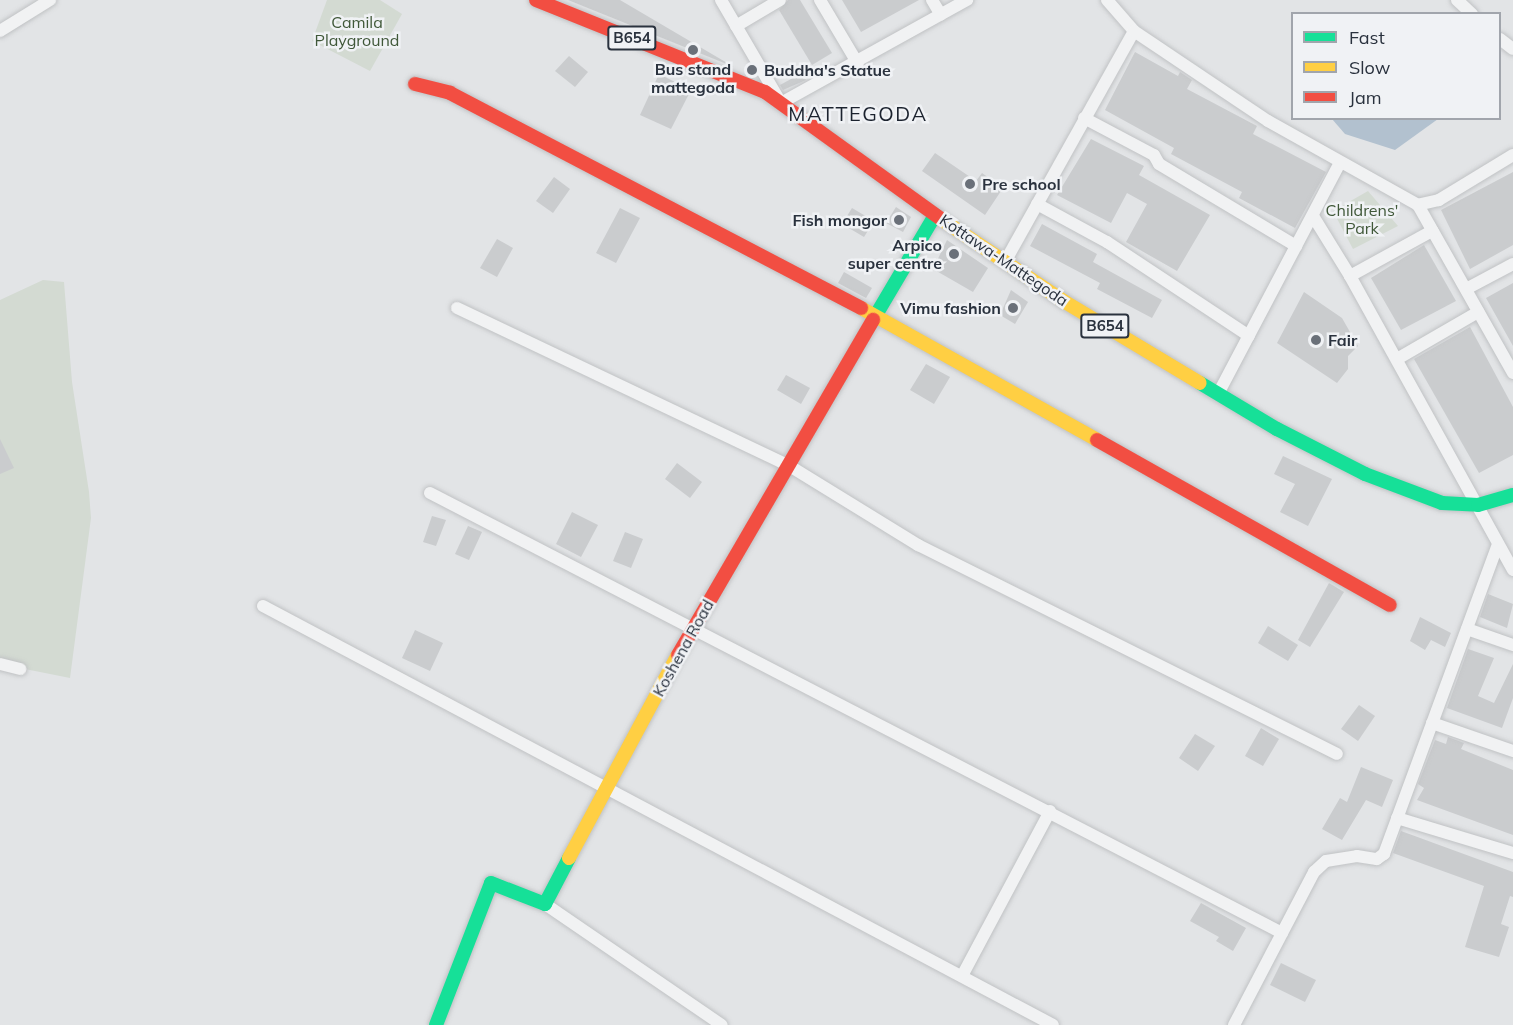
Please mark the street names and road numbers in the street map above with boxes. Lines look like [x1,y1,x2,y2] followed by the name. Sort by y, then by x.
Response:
[606,26,658,50] road number: B654
[936,210,1072,310] street label: Kottawa-Mattegoda
[1080,314,1130,338] road number: B654
[649,596,717,700] street label: Koshena Road

